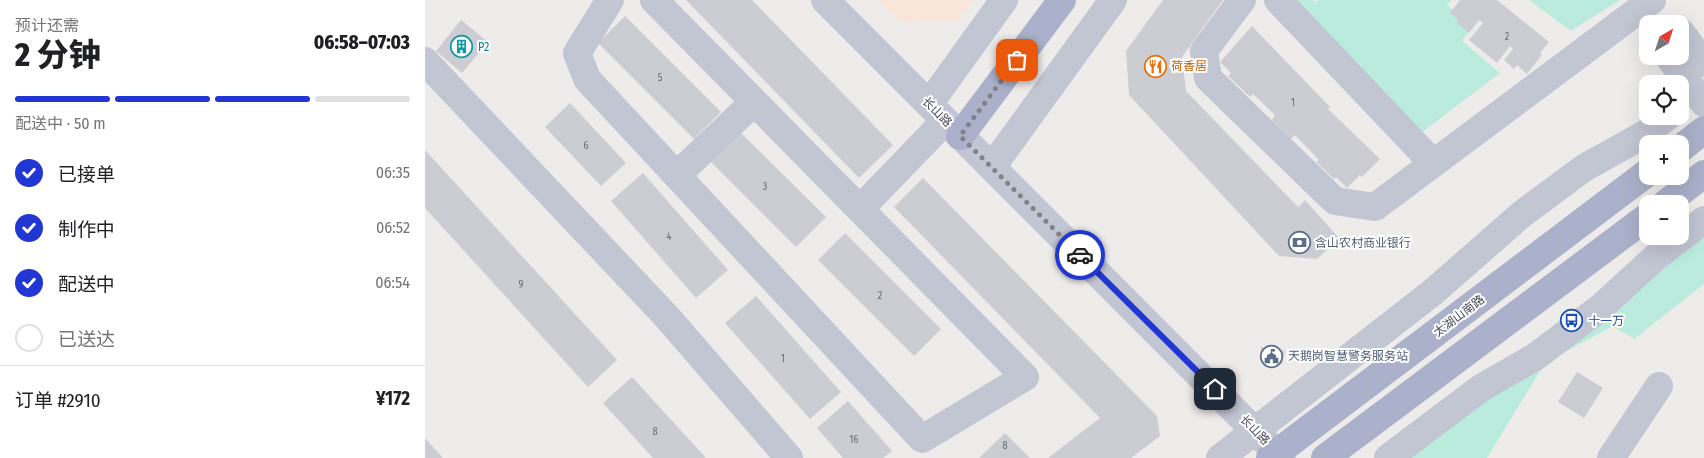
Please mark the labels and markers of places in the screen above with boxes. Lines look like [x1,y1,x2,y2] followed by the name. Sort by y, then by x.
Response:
[450,35,474,59] building icon: P2
[996,39,1038,81] pin
[478,40,489,54] place label: P2
[1143,54,1167,78] restaurant icon: 荷香居
[1171,59,1207,73] place label: 荷香居
[1287,231,1311,255] bank icon: 含山农村商业银行
[1315,236,1411,250] place label: 含山农村商业银行
[1560,309,1584,333] bus stop icon: 十一万
[1588,314,1624,328] place label: 十一万
[1260,344,1284,368] public building icon: 天鹅岗智慧警务服务站
[1288,349,1408,363] place label: 天鹅岗智慧警务服务站
[1194,368,1236,410] pin

